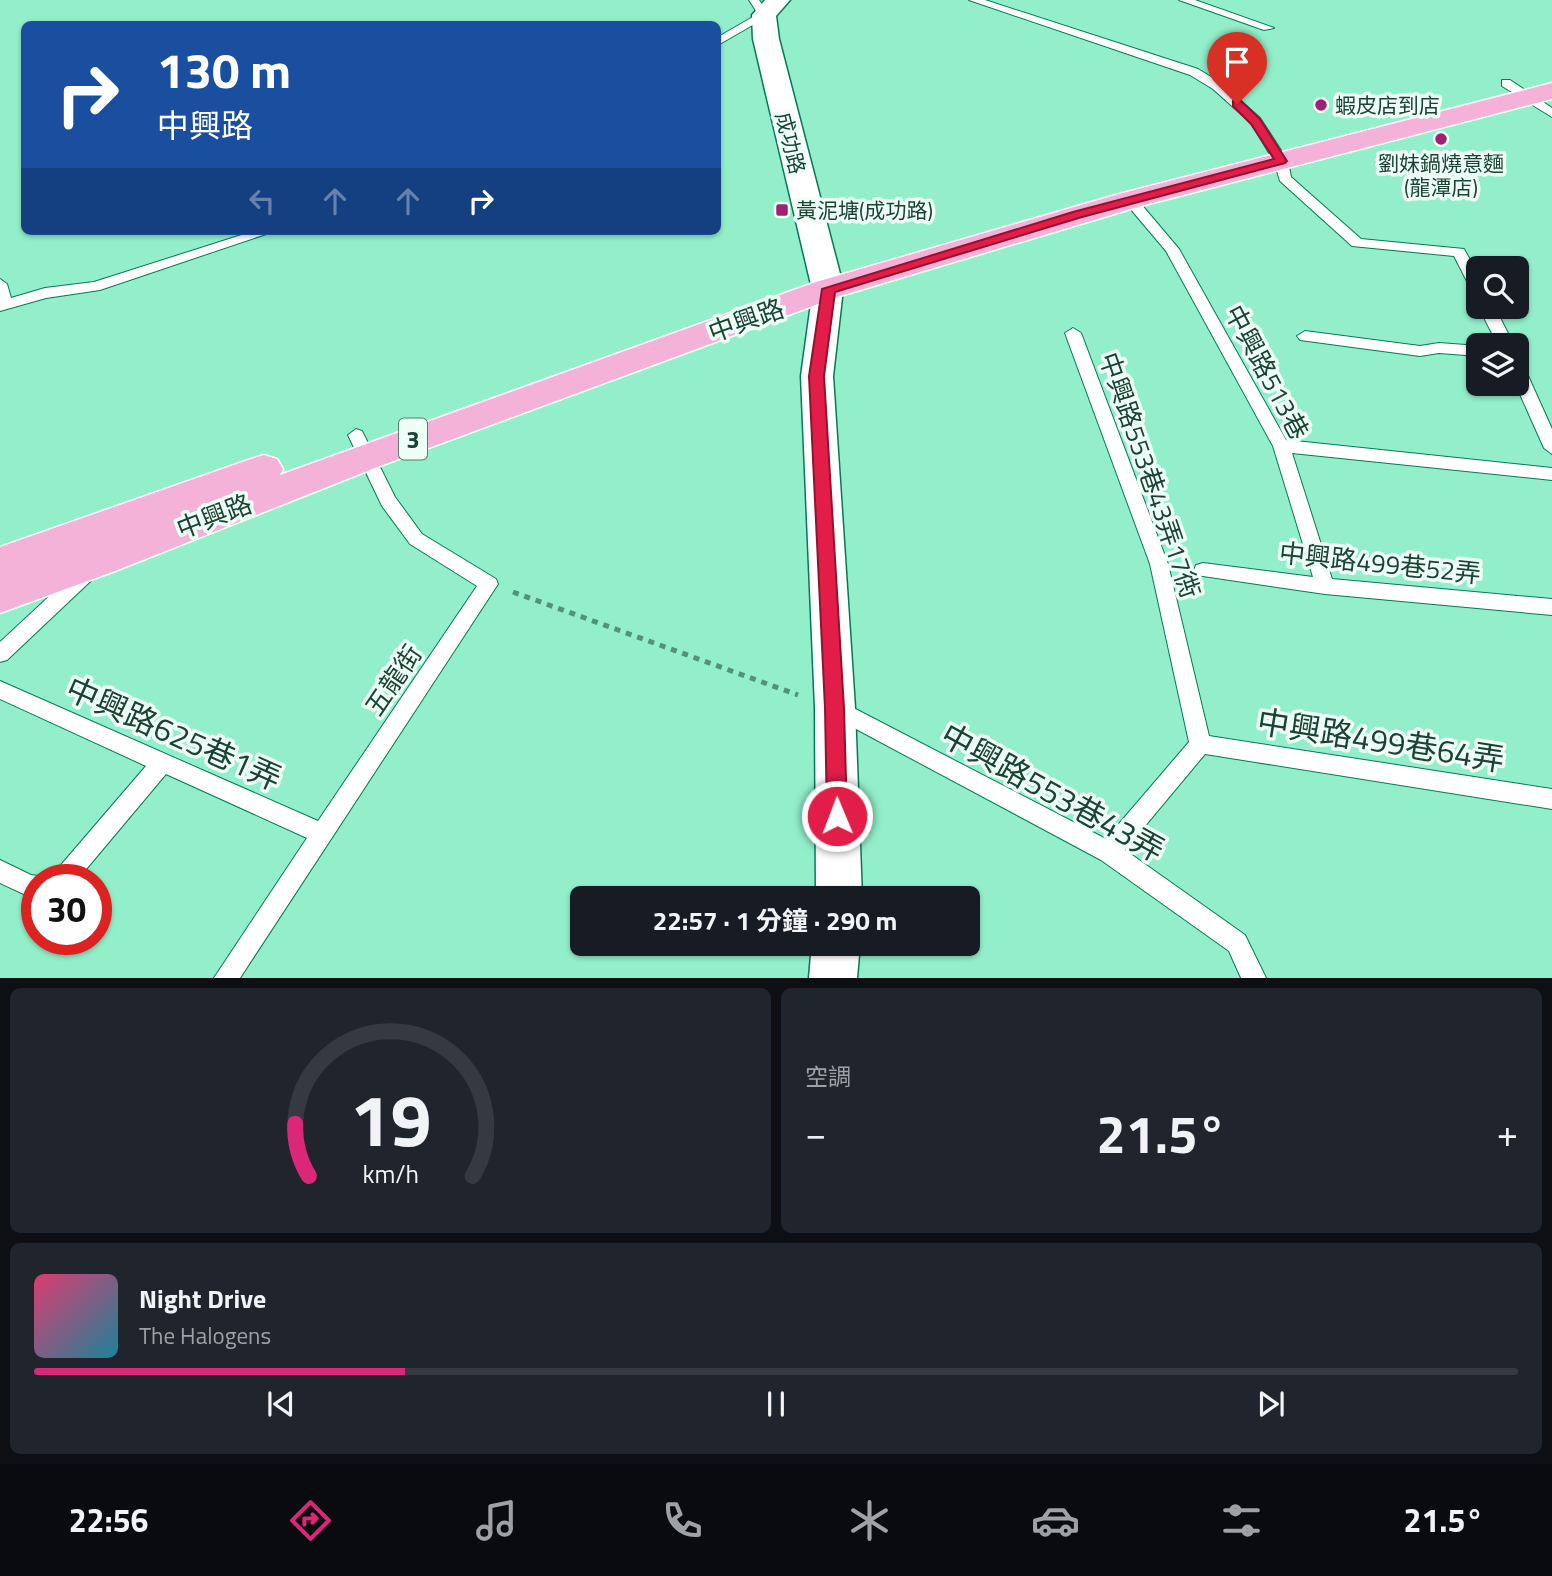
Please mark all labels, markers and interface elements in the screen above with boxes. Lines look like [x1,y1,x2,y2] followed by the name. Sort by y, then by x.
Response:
[157,32,291,107] text: 130 m
[1207,32,1267,104] pin
[1218,43,1256,81] icon: arrive
[42,49,133,140] icon: right
[1335,89,1440,121] place label: 蝦皮店到店
[1313,97,1329,113] marker: 蝦皮店到店
[157,101,253,149] text: 中興路
[768,109,814,177] street label: 成功路
[1433,131,1449,147] marker: 劉妹鍋燒意麵 (龍潭店)
[1378,147,1504,203] place label: 劉妹鍋燒意麵 (龍潭店)
[243,182,281,220] icon: left
[316,182,354,220] icon: ahead
[389,182,427,220] icon: ahead
[462,182,500,220] icon: right
[796,194,933,226] place label: 黃泥塘(成功路)
[774,202,790,218] marker: 黃泥塘(成功路)
[1466,256,1529,396] map controls
[1466,256,1529,319] button: search
[703,288,789,352] street label: 中興路
[1215,298,1319,446] street label: 中興路513巷
[1466,333,1529,396] button: layers
[1090,347,1210,603] street label: 中興路553巷43弄17衖
[399,418,427,460] road number: 3
[171,484,257,548] street label: 中興路
[1277,533,1483,593] street label: 中興路499巷52弄
[355,637,431,723] street label: 五龍街
[58,664,290,802] street label: 中興路625巷1弄
[1254,697,1508,783] street label: 中興路499巷64弄
[932,711,1174,873] street label: 中興路553巷43弄
[800,779,874,853] position arrow
[21,864,112,955] speed limit sign: 30
[653,901,897,940] text: 22:57 · 1 分鐘 · 290 m
[805,1059,851,1094] text: 空調
[350,1065,431,1175] text: 19
[1097,1094,1226,1173] text: 21.5°
[805,1104,826,1162] text: −
[1497,1104,1518,1162] text: +
[362,1155,419,1193] text: km/h
[139,1279,266,1318] text: Night Drive
[139,1318,271,1353] text: The Halogens
[262,1385,300,1423] icon: previous
[757,1385,795,1423] icon: pause
[1252,1385,1290,1423] icon: next
[69,1496,149,1544] text: 22:56
[286,1496,335,1545] icon: directions
[472,1496,521,1545] icon: music
[658,1496,707,1545] icon: phone
[845,1496,894,1545] icon: climate
[1031,1496,1080,1545] icon: car
[1217,1496,1266,1545] icon: filters
[1403,1496,1483,1544] text: 21.5°

